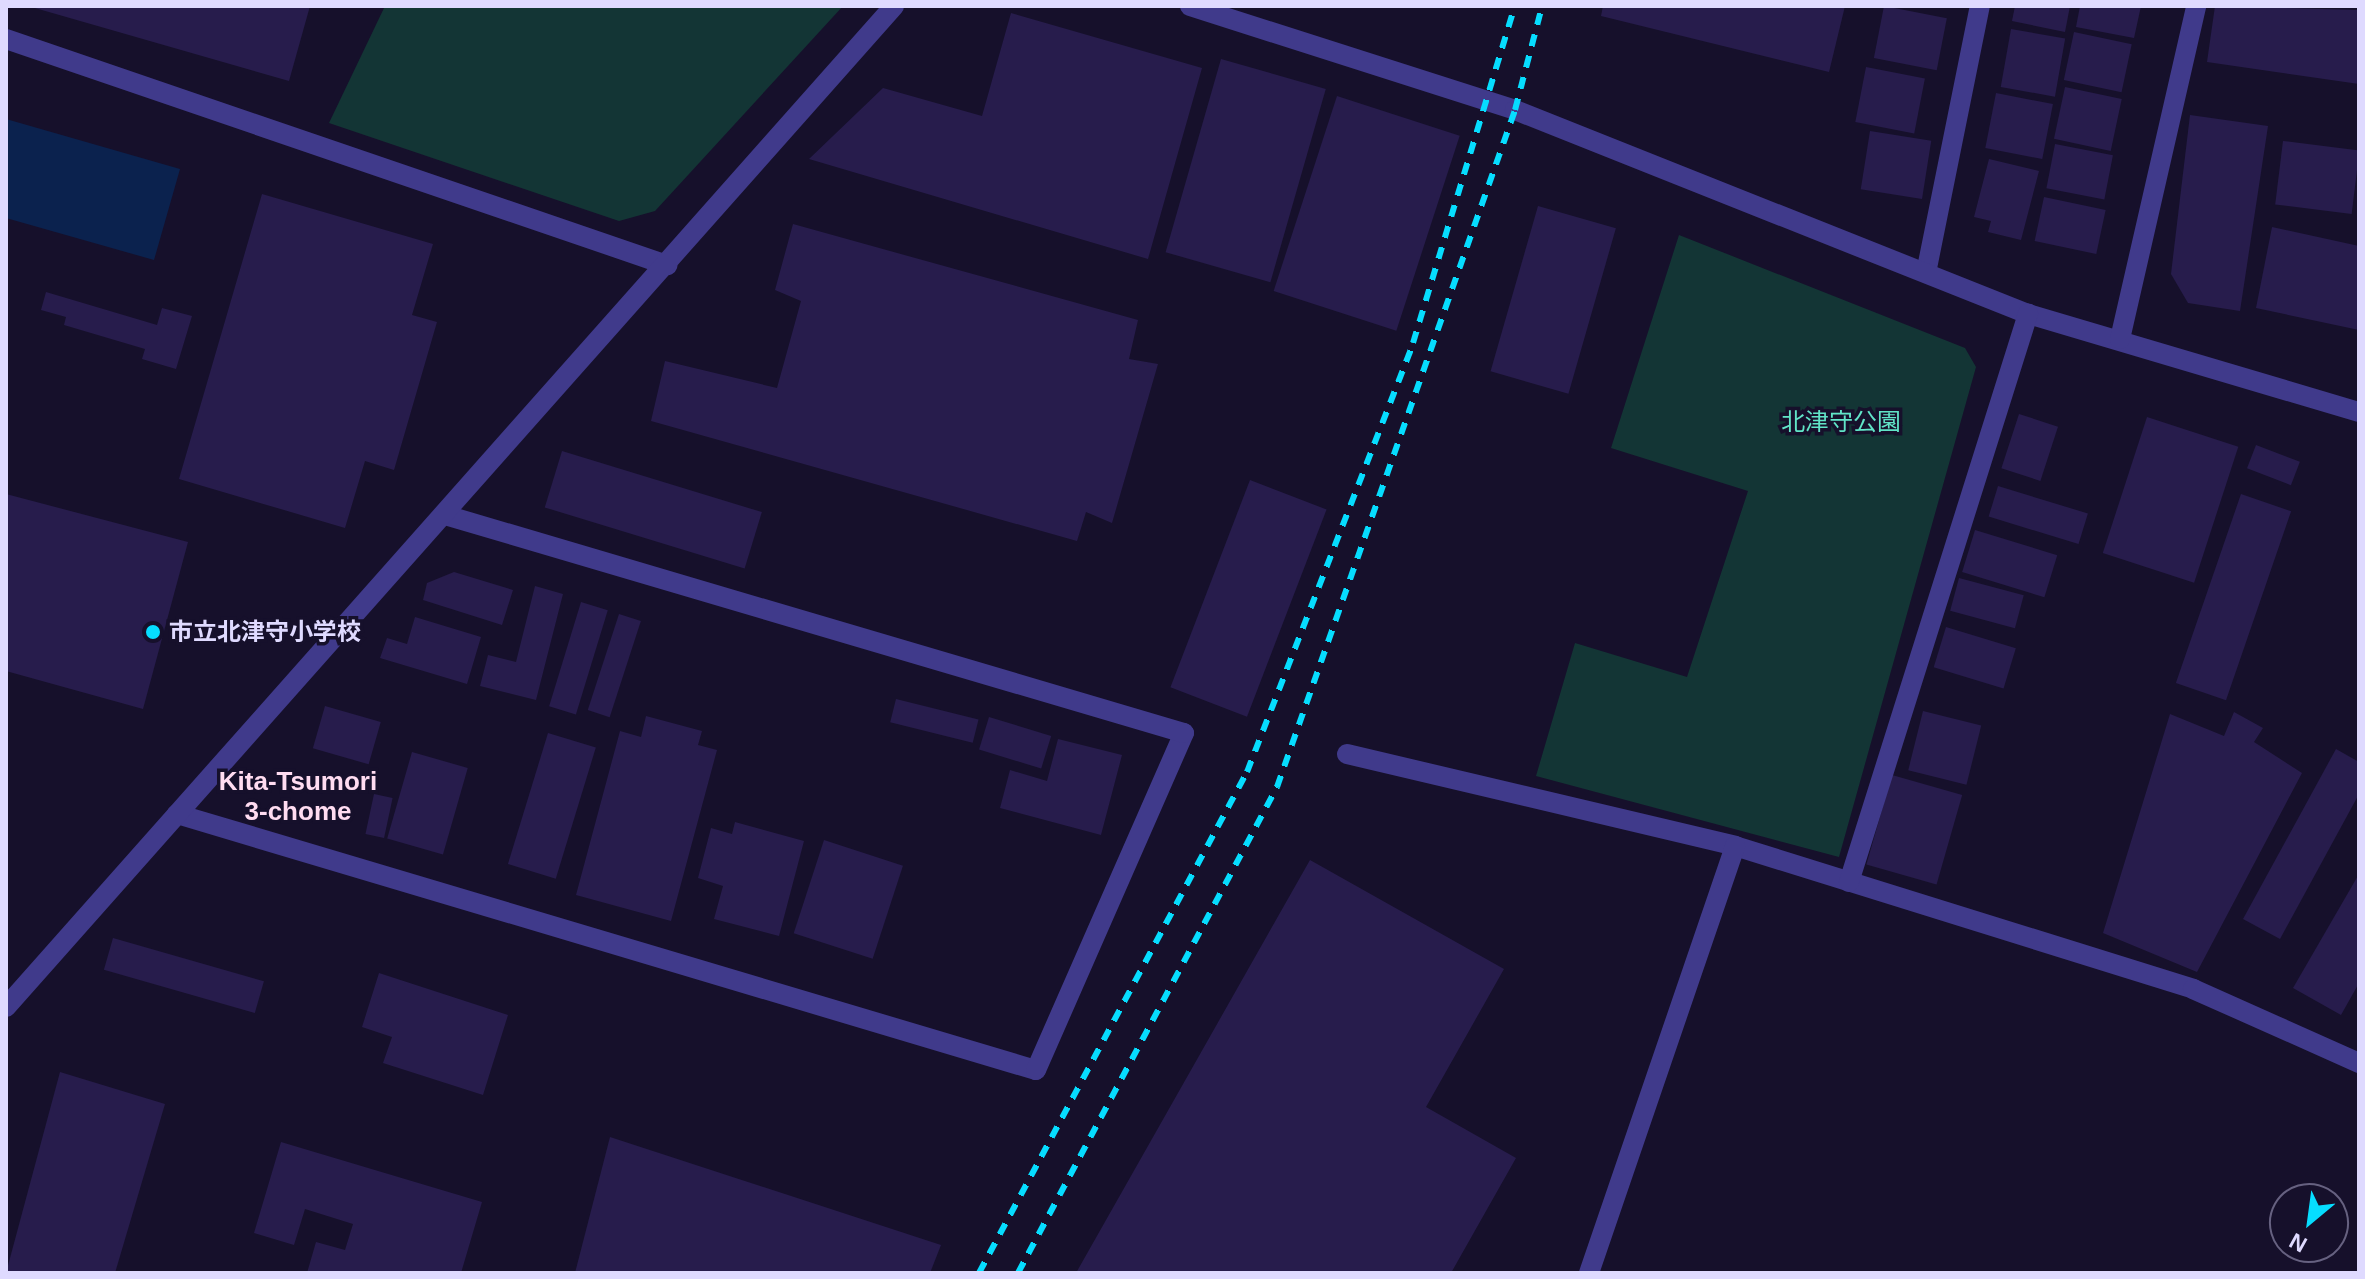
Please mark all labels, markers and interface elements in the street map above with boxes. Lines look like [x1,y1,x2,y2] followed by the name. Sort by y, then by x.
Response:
[1781,408,1901,436] park label: 北津守公園
[169,618,361,646] place label: 市立北津守小学校
[144,623,162,641] marker: 市立北津守小学校
[219,766,377,828] district label: Kita-Tsumori 3-chome
[2269,1183,2349,1263] north arrow
[2285,1228,2311,1257] text: N

